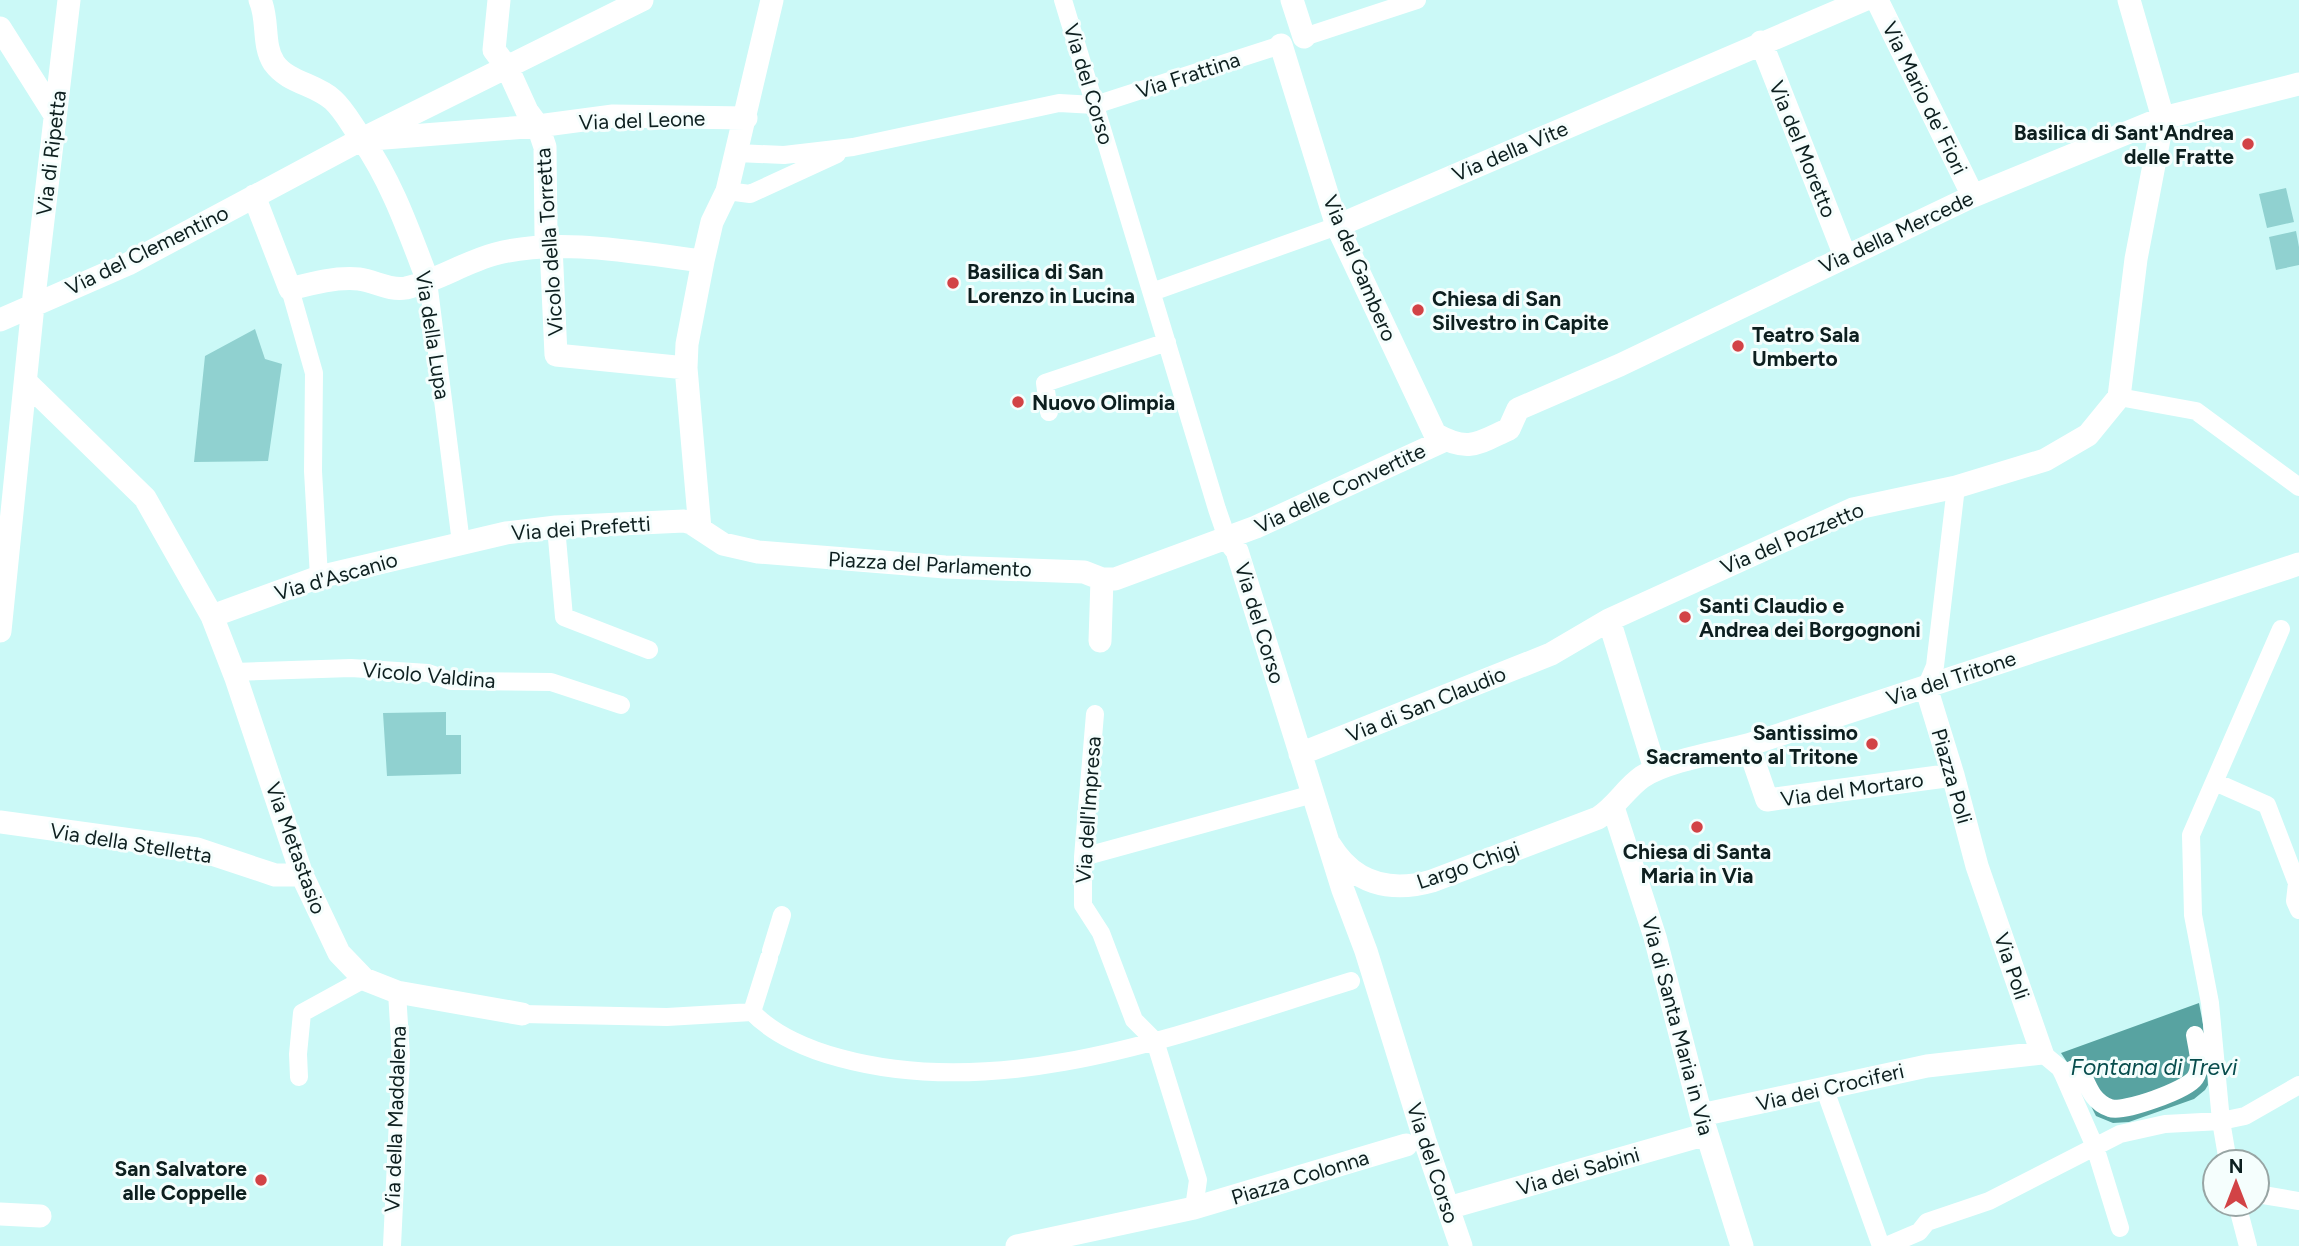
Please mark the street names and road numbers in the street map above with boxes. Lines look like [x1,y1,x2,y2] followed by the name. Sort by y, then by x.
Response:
[1877,18,1973,178] street label: Via Mario de' Fiori
[1059,20,1119,148] street label: Via del Corso
[1133,47,1243,103] street label: Via Frattina
[1764,77,1842,221] street label: Via del Moretto
[31,89,71,217] street label: Via di Ripetta
[578,105,706,135] street label: Via del Leone
[1448,115,1572,187] street label: Via della Vite
[530,147,568,337] street label: Vicolo della Torretta
[1815,185,1977,279] street label: Via della Mercede
[1318,191,1402,345] street label: Via del Gambero
[62,200,232,300] street label: Via del Clementino
[410,269,456,401] street label: Via della Lupa
[1251,438,1429,538] street label: Via delle Convertite
[1717,497,1867,579] street label: Via del Pozzetto
[510,511,652,545] street label: Via dei Prefetti
[827,546,1033,582] street label: Piazza del Parlamento
[272,547,400,605] street label: Via d'Ascanio
[1230,559,1290,687] street label: Via del Corso
[1883,645,2019,711] street label: Via del Tritone
[361,657,497,693] street label: Vicolo Valdina
[1343,661,1509,747] street label: Via di San Claudio
[1926,726,1978,826] street label: Piazza Poli
[1070,736,1106,884] street label: Via dell'Impresa
[1779,767,1925,811] street label: Via del Mortaro
[261,779,331,917] street label: Via Metastasio
[48,818,214,868] street label: Via della Stelletta
[1413,836,1523,894] street label: Largo Chigi
[1637,914,1719,1138] street label: Via di Santa Maria in Via
[1989,929,2035,1003] street label: Via Poli
[379,1025,411,1213] street label: Via della Maddalena
[1754,1058,1906,1116] street label: Via dei Crociferi
[1402,1100,1464,1226] street label: Via del Corso
[1514,1142,1642,1200] street label: Via dei Sabini
[1228,1144,1372,1210] street label: Piazza Colonna

